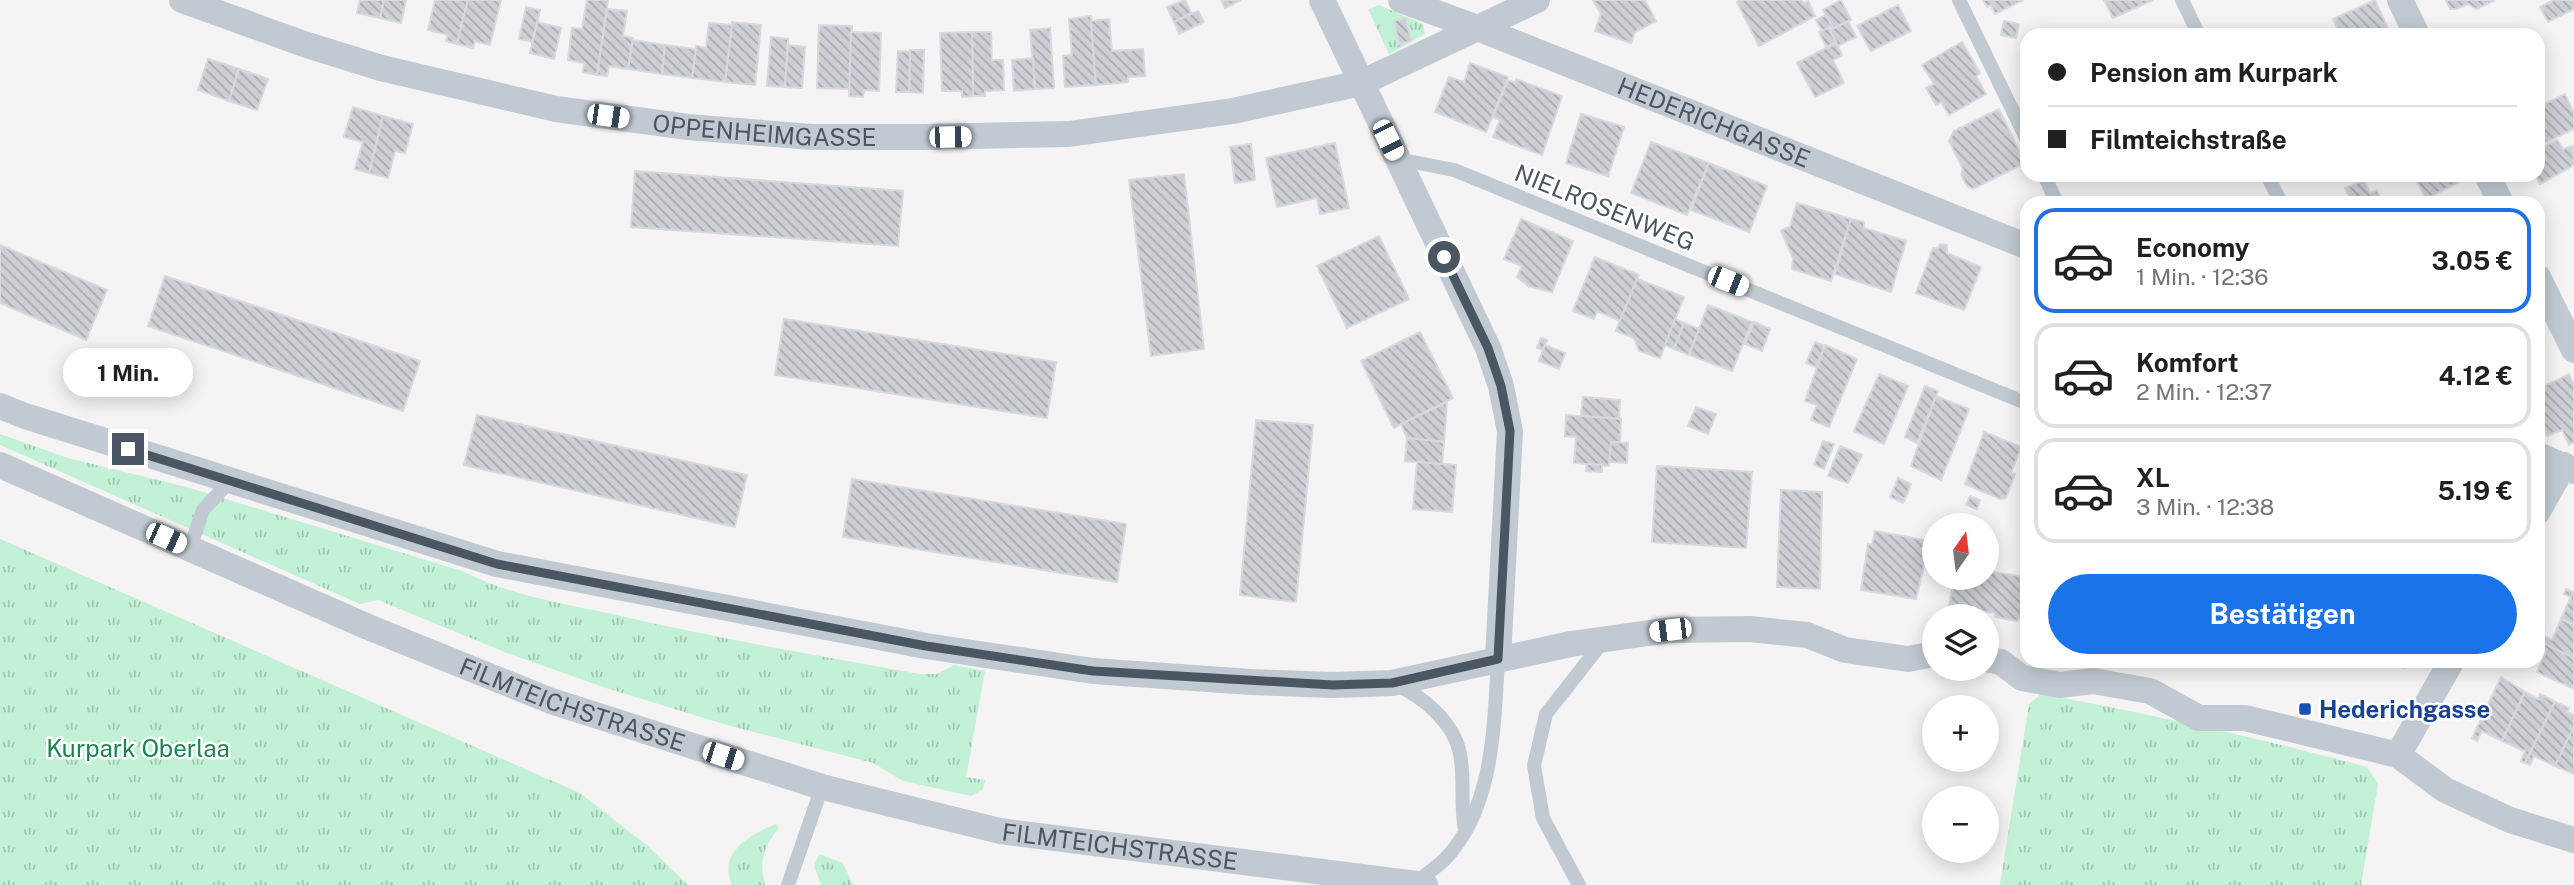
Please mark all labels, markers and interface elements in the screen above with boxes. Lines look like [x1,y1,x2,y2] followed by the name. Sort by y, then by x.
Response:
[2090,57,2338,88] text: Pension am Kurpark
[1614,71,1814,173] street label: HEDERICHGASSE
[586,103,631,129] car
[651,108,877,151] street label: OPPENHEIMGASSE
[1370,117,1407,163] car
[2090,124,2287,155] text: Filmteichstraße
[929,126,972,148] car
[1511,158,1699,256] street label: NIELROSENWEG
[2052,229,2115,292] icon: car
[2136,232,2249,263] text: Economy
[1428,241,1460,273] route start
[2432,245,2513,276] text: 3.05 €
[1705,263,1752,299] car
[2136,263,2269,290] text: 1 Min. · 12:36
[2052,344,2115,407] icon: car
[2136,347,2238,378] text: Komfort
[63,348,193,396] callout: 1 Min.
[97,359,159,386] text: 1 Min.
[2438,360,2513,391] text: 4.12 €
[2136,378,2272,405] text: 2 Min. · 12:37
[112,433,144,465] route end
[2052,459,2115,522] icon: car
[2136,462,2170,493] text: XL
[2437,475,2513,506] text: 5.19 €
[2136,493,2274,520] text: 3 Min. · 12:38
[1922,513,1998,590] north arrow
[1922,513,1999,863] map controls
[143,520,190,556] car
[2048,574,2517,654] button: Bestätigen
[1922,604,1999,681] button: layers
[1648,617,1693,643] car
[456,652,689,757] street label: FILMTEICHSTRASSE
[1922,695,1999,772] button: +
[2319,695,2490,723] place label: Hederichgasse
[2297,701,2313,717] marker: Hederichgasse
[46,734,230,762] park label: Kurpark Oberlaa
[700,740,747,772] car
[1922,786,1999,863] button: −
[1000,817,1239,875] street label: FILMTEICHSTRASSE

